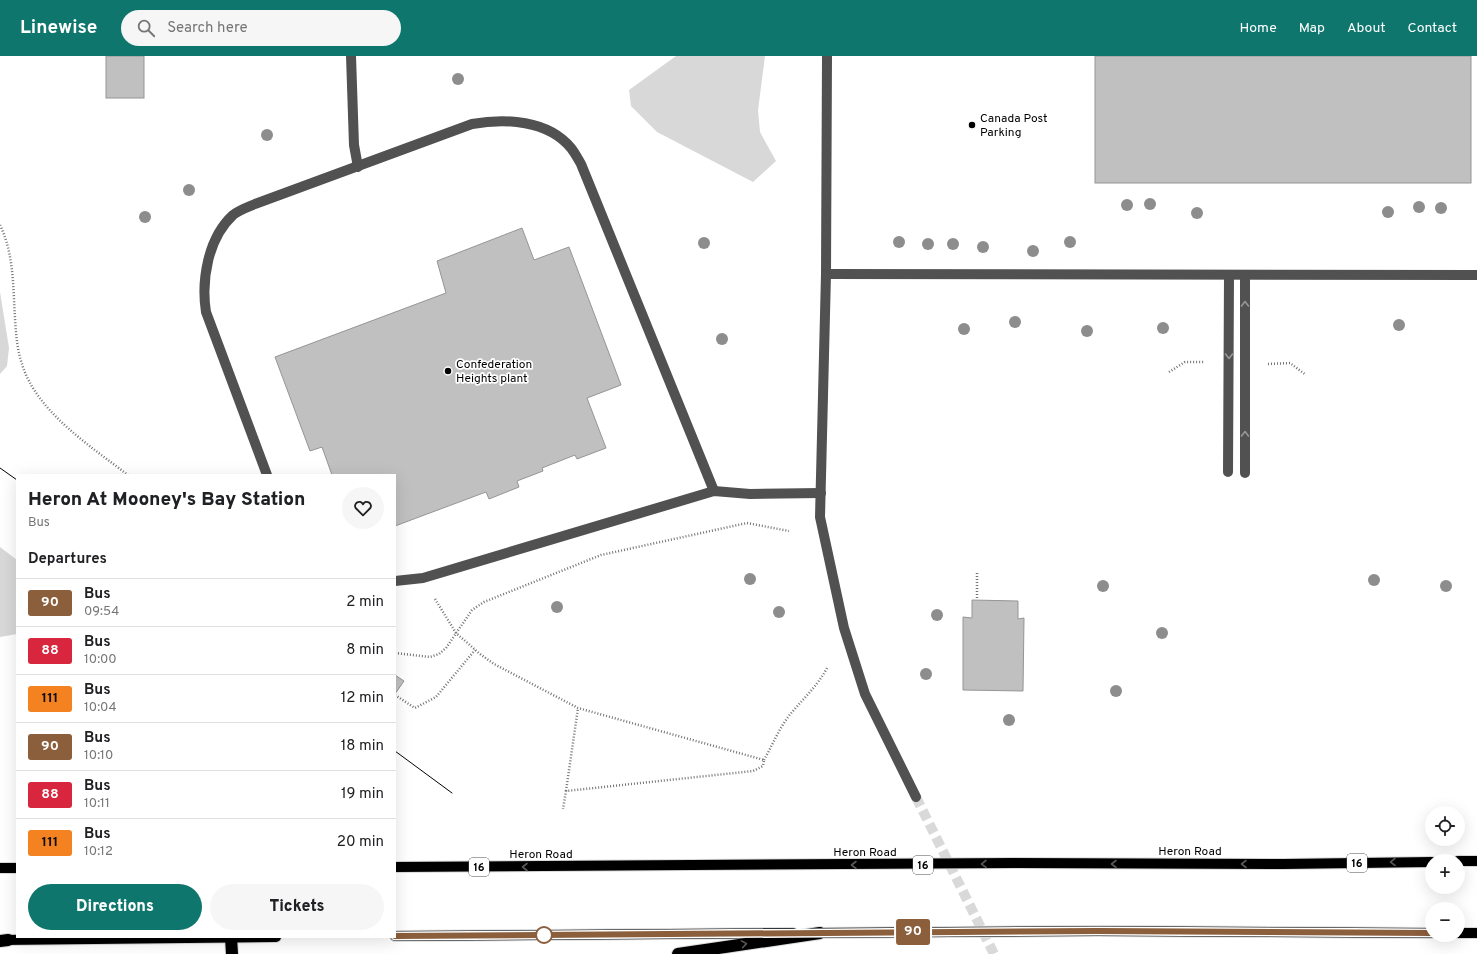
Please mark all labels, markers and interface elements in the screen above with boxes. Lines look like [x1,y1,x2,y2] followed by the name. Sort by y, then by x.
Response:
[121,10,401,46] search box
[20,16,97,40] text: Linewise
[135,17,157,39] icon: search
[167,19,247,38] text: Search here
[1240,20,1277,37] text: Home
[1299,20,1325,37] text: Map
[1347,20,1386,37] text: About
[1408,20,1457,37] text: Contact
[980,111,1048,141] place label: Canada Post Parking
[967,120,977,130] marker: Canada Post Parking
[1241,301,1249,307] one-way arrow
[1225,353,1233,359] one-way arrow
[456,357,532,387] place label: Confederation Heights plant
[443,366,453,376] marker: Confederation Heights plant
[1241,431,1249,437] one-way arrow
[342,487,384,529] button: heart
[28,488,305,512] text: Heron At Mooney's Bay Station
[28,515,50,531] text: Bus
[28,550,107,569] text: Departures
[84,585,111,604] text: Bus
[346,593,384,612] text: 2 min
[41,594,59,611] text: 90
[84,604,119,620] text: 09:54
[84,633,111,652] text: Bus
[346,641,384,660] text: 8 min
[41,642,59,659] text: 88
[84,652,117,668] text: 10:00
[84,681,111,700] text: Bus
[341,689,384,708] text: 12 min
[42,690,58,707] text: 111
[84,700,117,716] text: 10:04
[84,729,111,748] text: Bus
[341,737,384,756] text: 18 min
[41,738,59,755] text: 90
[84,748,113,764] text: 10:10
[84,777,111,796] text: Bus
[341,785,384,804] text: 19 min
[41,786,59,803] text: 88
[84,796,110,812] text: 10:11
[1425,806,1465,942] map controls
[1425,806,1465,846] button: locate
[84,825,111,844] text: Bus
[337,833,384,852] text: 20 min
[42,834,58,851] text: 111
[84,844,113,860] text: 10:12
[1158,844,1222,860] street label: Heron Road
[833,845,897,861] street label: Heron Road
[509,847,573,863] street label: Heron Road
[1347,854,1367,872] road number: 16
[1425,854,1465,894] button: +
[913,856,933,874] road number: 16
[469,858,489,876] road number: 16
[1390,858,1396,866] one-way arrow
[981,860,987,868] one-way arrow
[1111,860,1117,868] one-way arrow
[1241,860,1247,868] one-way arrow
[851,861,857,869] one-way arrow
[522,863,528,871] one-way arrow
[28,884,202,930] button: Directions
[210,884,384,930] button: Tickets
[1425,902,1465,942] button: −
[895,919,931,945] line badge: 90
[904,923,922,940] text: 90
[535,926,553,944] unlabelled marker
[741,940,747,949] one-way arrow

